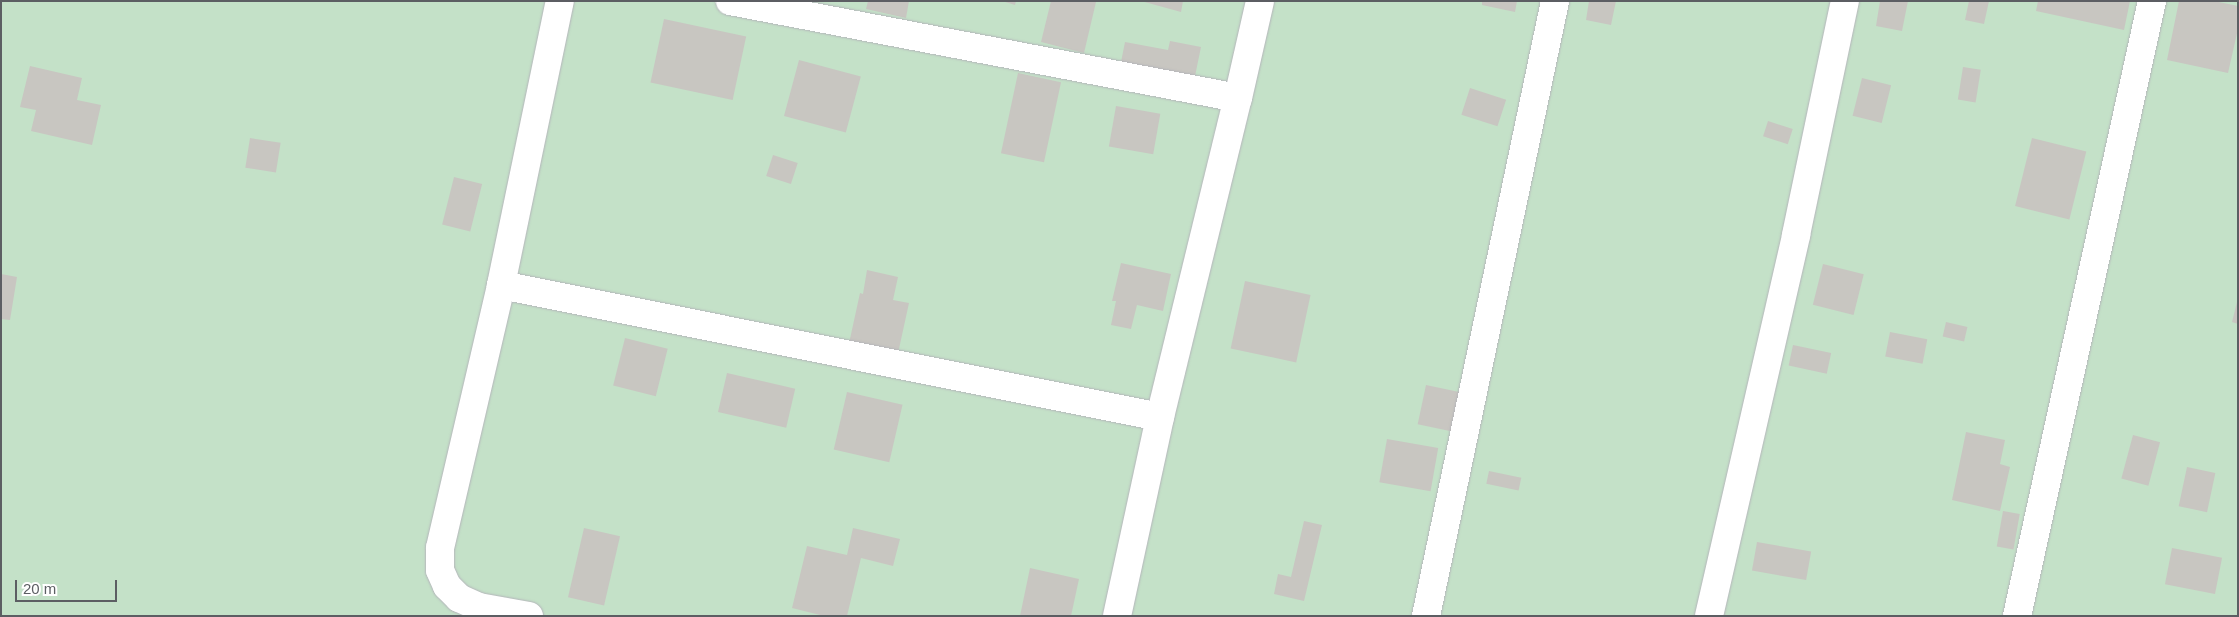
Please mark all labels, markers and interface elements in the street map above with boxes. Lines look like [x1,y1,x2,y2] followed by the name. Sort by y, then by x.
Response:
[18,570,120,602] scale bar
[23,580,56,597] text: 20 m

